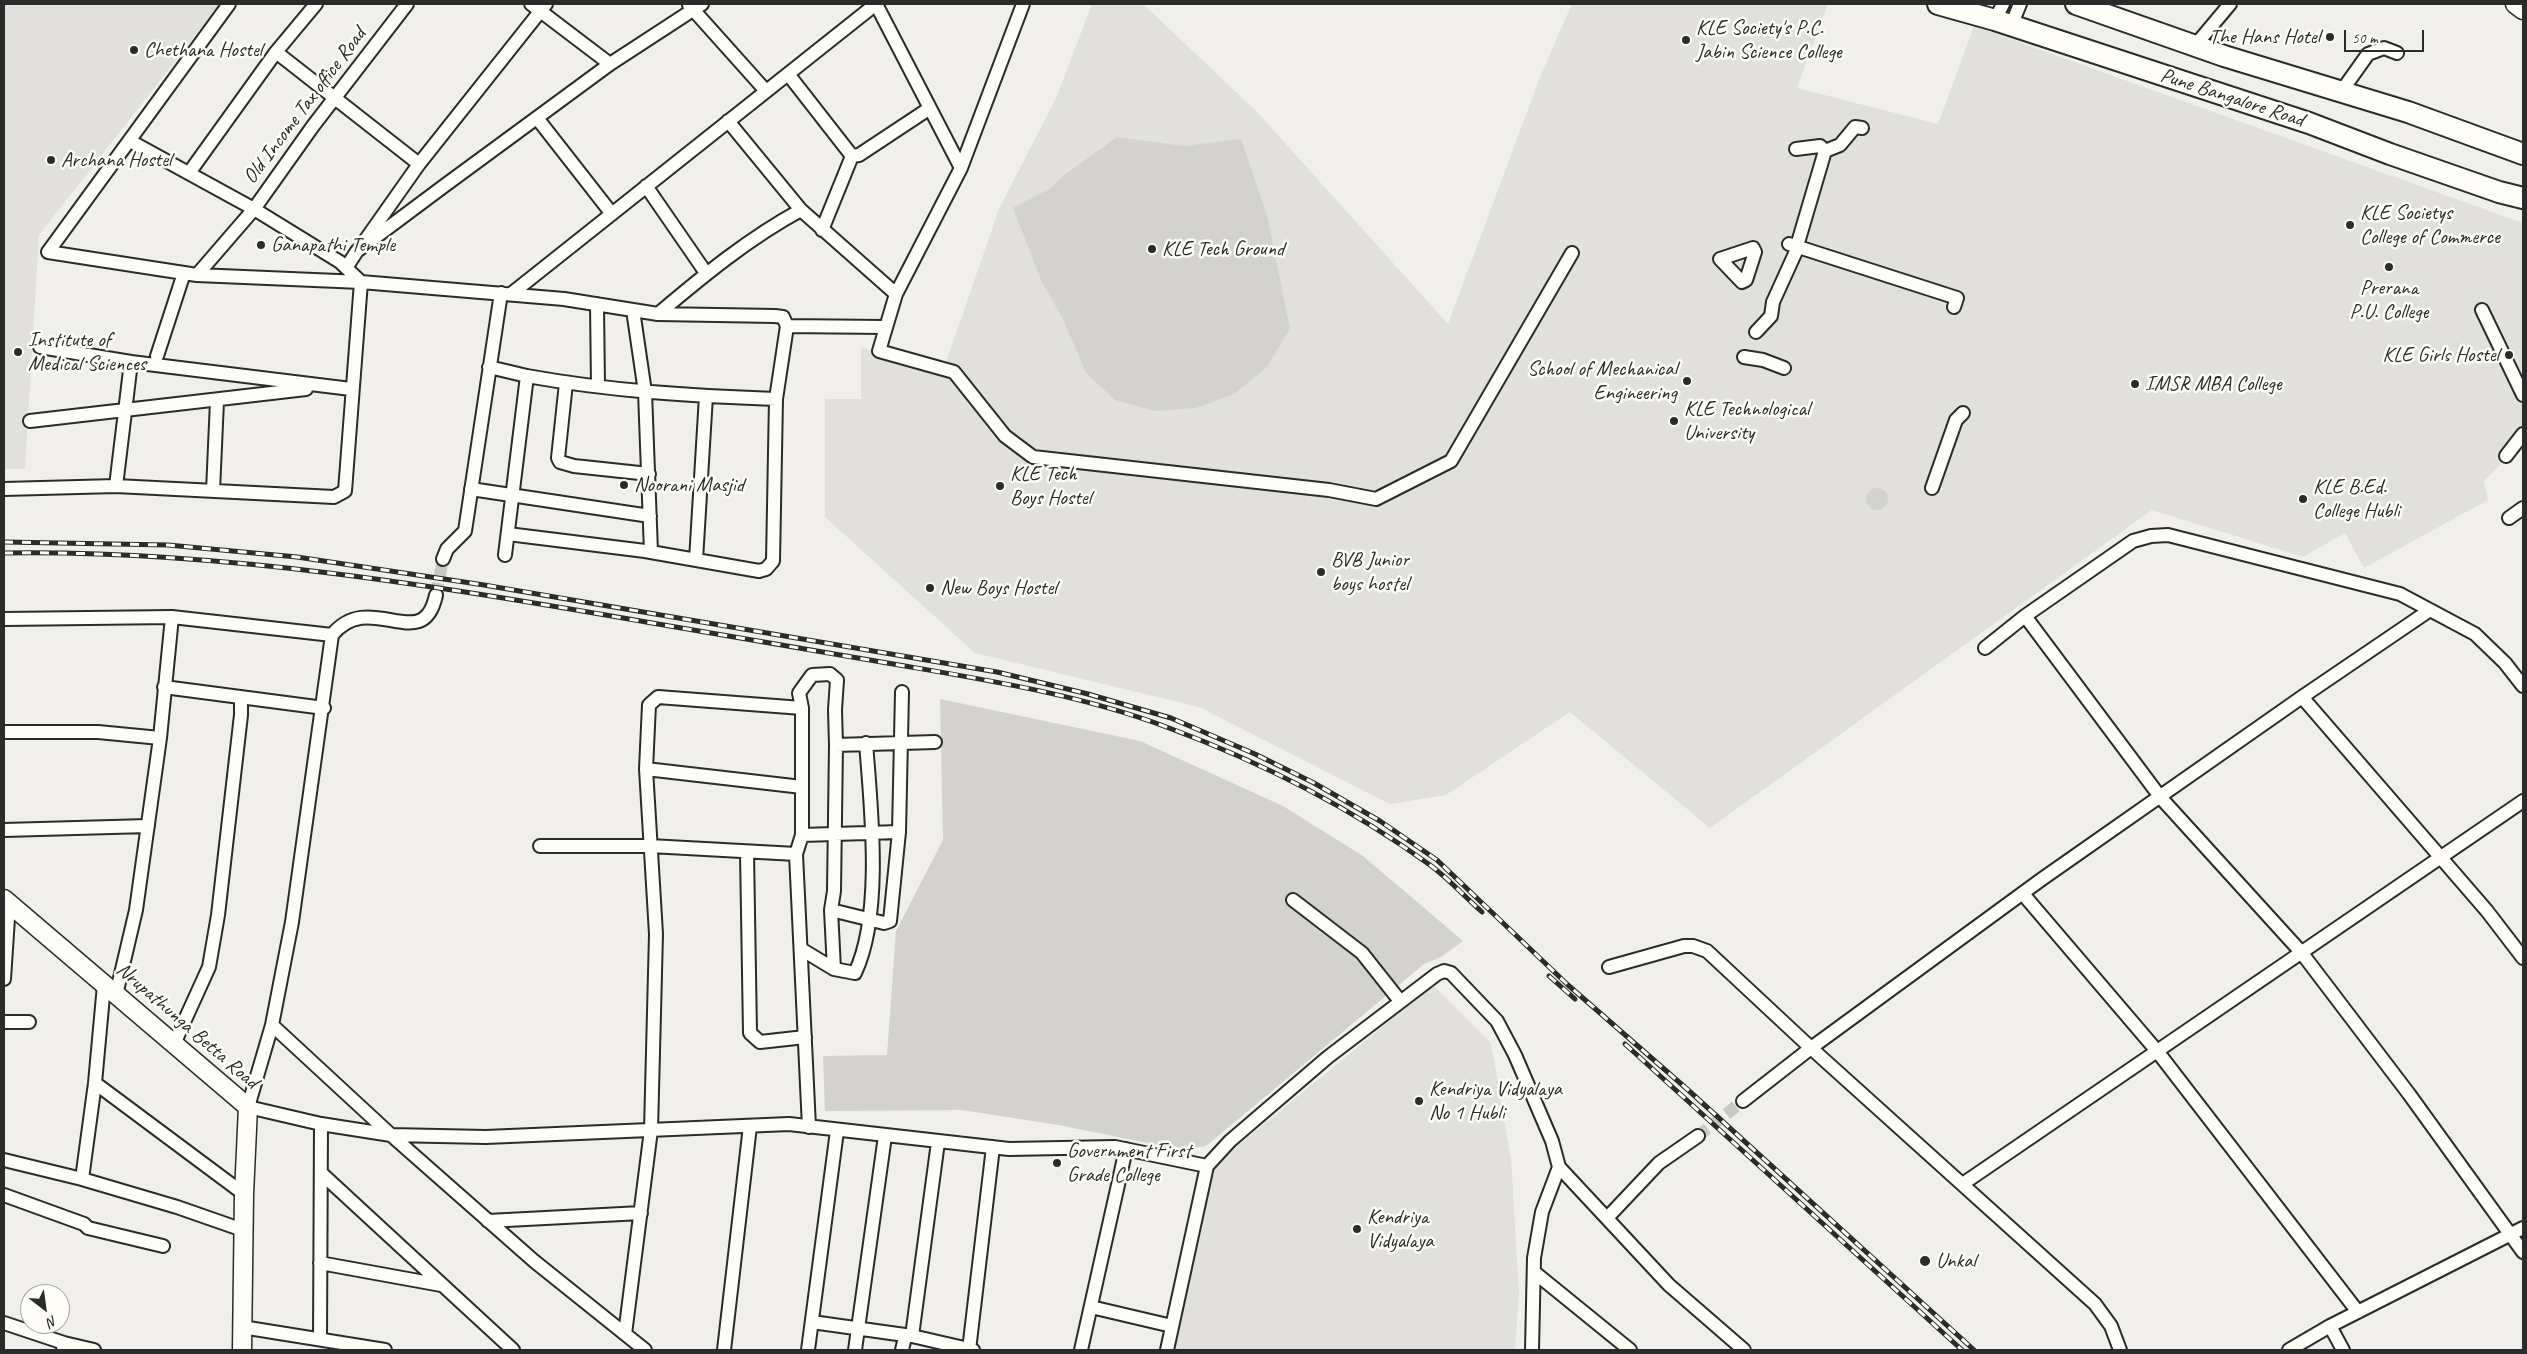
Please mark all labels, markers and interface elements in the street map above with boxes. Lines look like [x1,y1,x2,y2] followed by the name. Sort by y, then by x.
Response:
[1696,15,1842,65] place label: KLE Society's P.C. Jabin Science College
[2347,20,2427,52] scale bar
[238,23,372,189] street label: Old Income Tax office Road
[2209,24,2320,50] place label: The Hans Hotel
[2352,29,2378,48] text: 50 m
[2324,31,2336,43] marker: The Hans Hotel
[1680,34,1692,46] marker: KLE Society's P.C. Jabin Science College
[144,37,262,63] place label: Chethana Hostel
[128,44,140,56] marker: Chethana Hostel
[2157,63,2307,133] street label: Pune Bangalore Road
[61,147,172,173] place label: Archana Hostel
[45,154,57,166] marker: Archana Hostel
[2360,200,2500,250] place label: KLE Societys College of Commerce
[2344,219,2356,231] marker: KLE Societys College of Commerce
[271,232,395,258] place label: Ganapathi Temple
[1162,236,1284,262] place label: KLE Tech Ground
[255,239,267,251] marker: Ganapathi Temple
[1146,243,1158,255] marker: KLE Tech Ground
[2383,261,2395,273] marker: Prerana P.U. College
[2350,275,2428,325] place label: Prerana P.U. College
[28,327,146,377] place label: Institute of Medical Sciences
[2383,342,2499,368] place label: KLE Girls Hostel
[12,346,24,358] marker: Institute of Medical Sciences
[2503,349,2515,361] marker: KLE Girls Hostel
[1527,356,1677,406] place label: School of Mechanical Engineering
[2145,371,2281,397] place label: IMSR MBA College
[1681,375,1693,387] marker: School of Mechanical Engineering
[2129,378,2141,390] marker: IMSR MBA College
[1684,396,1810,446] place label: KLE Technological University
[1668,415,1680,427] marker: KLE Technological University
[1010,461,1091,511] place label: KLE Tech Boys Hostel
[634,472,744,498] place label: Noorani Masjid
[2313,474,2400,524] place label: KLE B.Ed. College Hubli
[618,479,630,491] marker: Noorani Masjid
[994,480,1006,492] marker: KLE Tech Boys Hostel
[2297,493,2309,505] marker: KLE B.Ed. College Hubli
[1331,547,1409,597] place label: BVB Junior boys hostel
[1315,566,1327,578] marker: BVB Junior boys hostel
[940,575,1057,601] place label: New Boys Hostel
[924,582,936,594] marker: New Boys Hostel
[111,957,263,1095] street label: Nrupathunga Betta Road
[1429,1076,1562,1126] place label: Kendriya Vidyalaya No 1 Hubli
[1413,1095,1425,1107] marker: Kendriya Vidyalaya No 1 Hubli
[1067,1138,1191,1188] place label: Government First Grade College
[1051,1157,1063,1169] marker: Government First Grade College
[1367,1204,1433,1254] place label: Kendriya Vidyalaya
[1351,1223,1363,1235] marker: Kendriya Vidyalaya
[1936,1248,1976,1274] place label: Unkal
[1918,1254,1932,1268] marker: Unkal
[20,1284,70,1334] north arrow
[44,1312,60,1331] text: N

